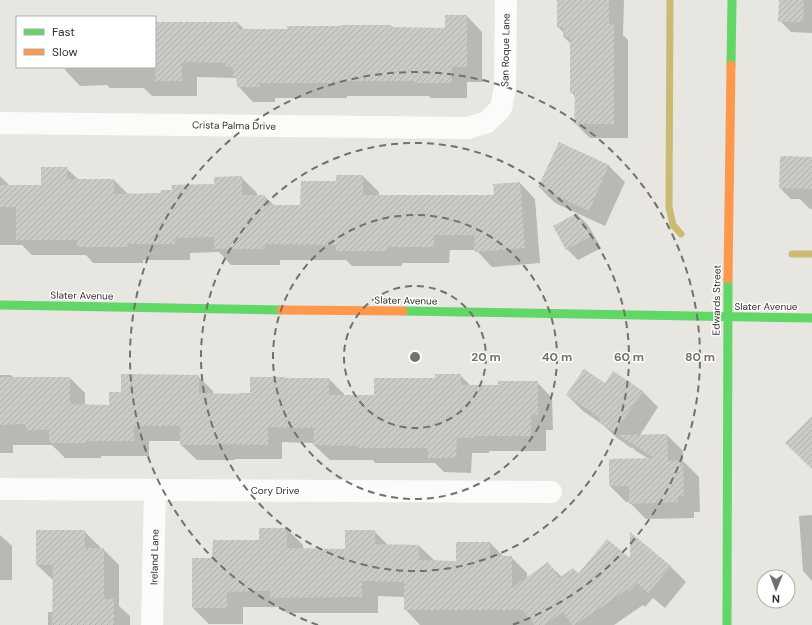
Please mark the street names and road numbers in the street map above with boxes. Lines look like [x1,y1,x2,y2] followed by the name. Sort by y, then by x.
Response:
[498,13,513,87] street label: San Roque Lane
[192,118,276,133] street label: Crista Palma Drive
[709,265,724,335] street label: Edwards Street
[50,288,114,303] street label: Slater Avenue
[374,293,438,308] street label: Slater Avenue
[734,300,798,313] street label: Slater Avenue
[251,484,300,497] street label: Cory Drive
[148,529,161,585] street label: Ireland Lane

